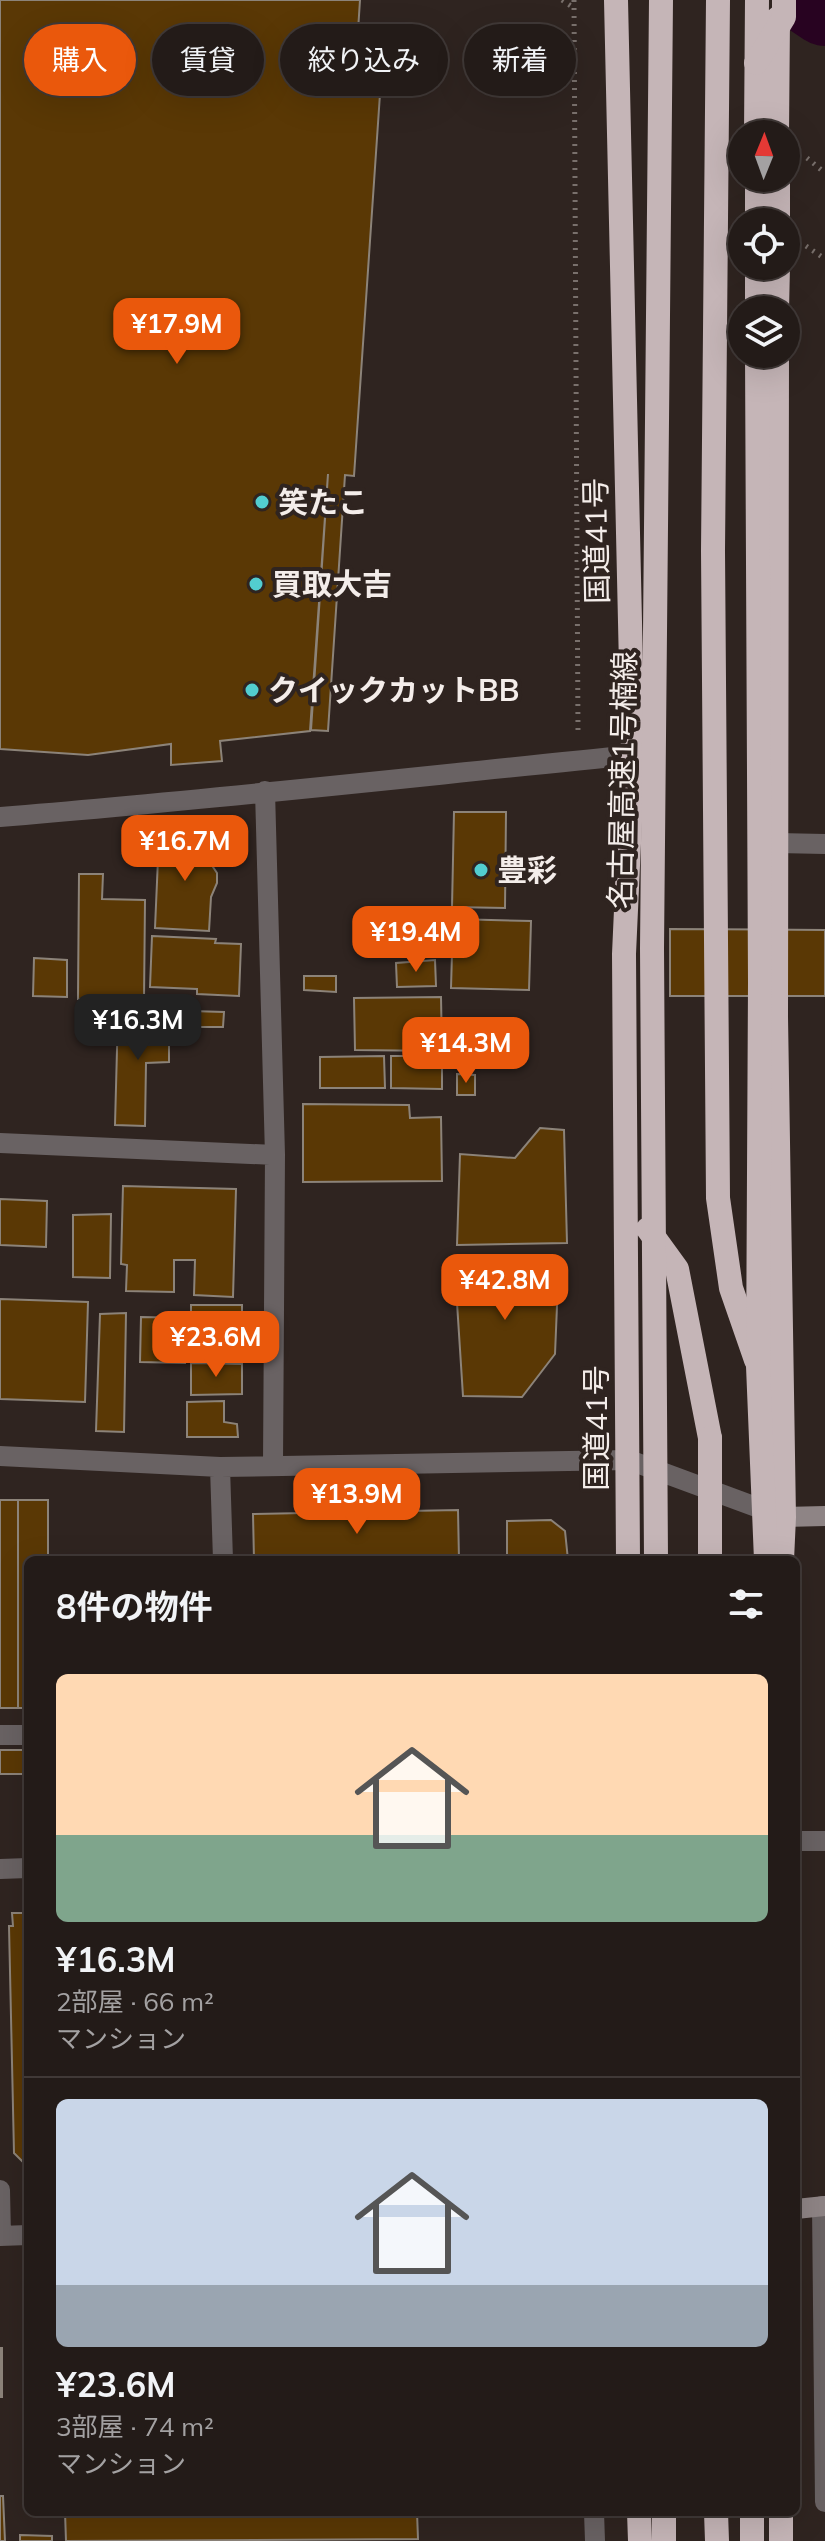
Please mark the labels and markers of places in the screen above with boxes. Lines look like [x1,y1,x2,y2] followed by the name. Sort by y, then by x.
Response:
[112,298,242,366] pin: ¥17.9M
[278,483,368,521] place label: 笑たこ
[253,493,271,511] marker: 笑たこ
[272,565,392,603] place label: 買取大吉
[247,575,265,593] marker: 買取大吉
[268,671,519,709] place label: クイックカットBB
[243,681,261,699] marker: クイックカットBB
[120,815,250,883] pin: ¥16.7M
[497,851,557,889] place label: 豊彩
[472,861,490,879] marker: 豊彩
[351,906,481,974] pin: ¥19.4M
[73,994,203,1062] pin: ¥16.3M
[401,1017,531,1085] pin: ¥14.3M
[440,1254,570,1322] pin: ¥42.8M
[151,1311,281,1379] pin: ¥23.6M
[292,1468,422,1536] pin: ¥13.9M

